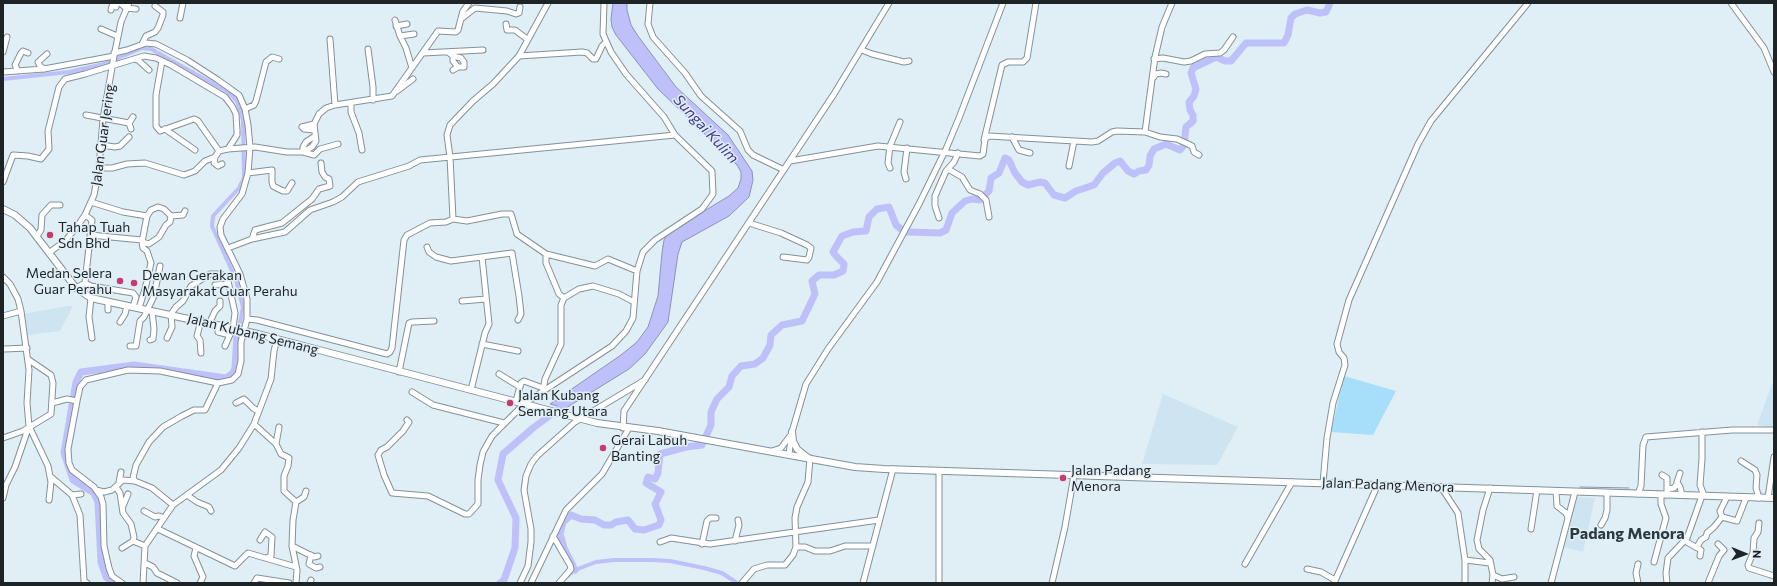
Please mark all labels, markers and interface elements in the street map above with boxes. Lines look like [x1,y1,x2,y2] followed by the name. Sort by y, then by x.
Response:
[88,83,118,187] street label: Jalan Guar Jering
[670,91,742,167] water label: Sungai Kulim
[58,219,130,252] place label: Tahap Tuah Sdn Bhd
[45,230,55,240] marker: Tahap Tuah Sdn Bhd
[26,265,112,298] place label: Medan Selera Guar Perahu
[142,267,298,300] place label: Dewan Gerakan Masyarakat Guar Perahu
[115,276,125,286] marker: Medan Selera Guar Perahu
[129,278,139,288] marker: Dewan Gerakan Masyarakat Guar Perahu
[186,310,320,358] street label: Jalan Kubang Semang
[518,387,607,420] place label: Jalan Kubang Semang Utara
[505,398,515,408] marker: Jalan Kubang Semang Utara
[611,432,687,464] place label: Gerai Labuh Banting
[598,443,608,453] marker: Gerai Labuh Banting
[1071,462,1151,494] place label: Jalan Padang Menora
[1058,473,1068,483] marker: Jalan Padang Menora
[1321,474,1455,496] street label: Jalan Padang Menora
[1569,524,1685,544] district label: Padang Menora
[1725,534,1765,574] north arrow
[1751,550,1764,558] text: N

